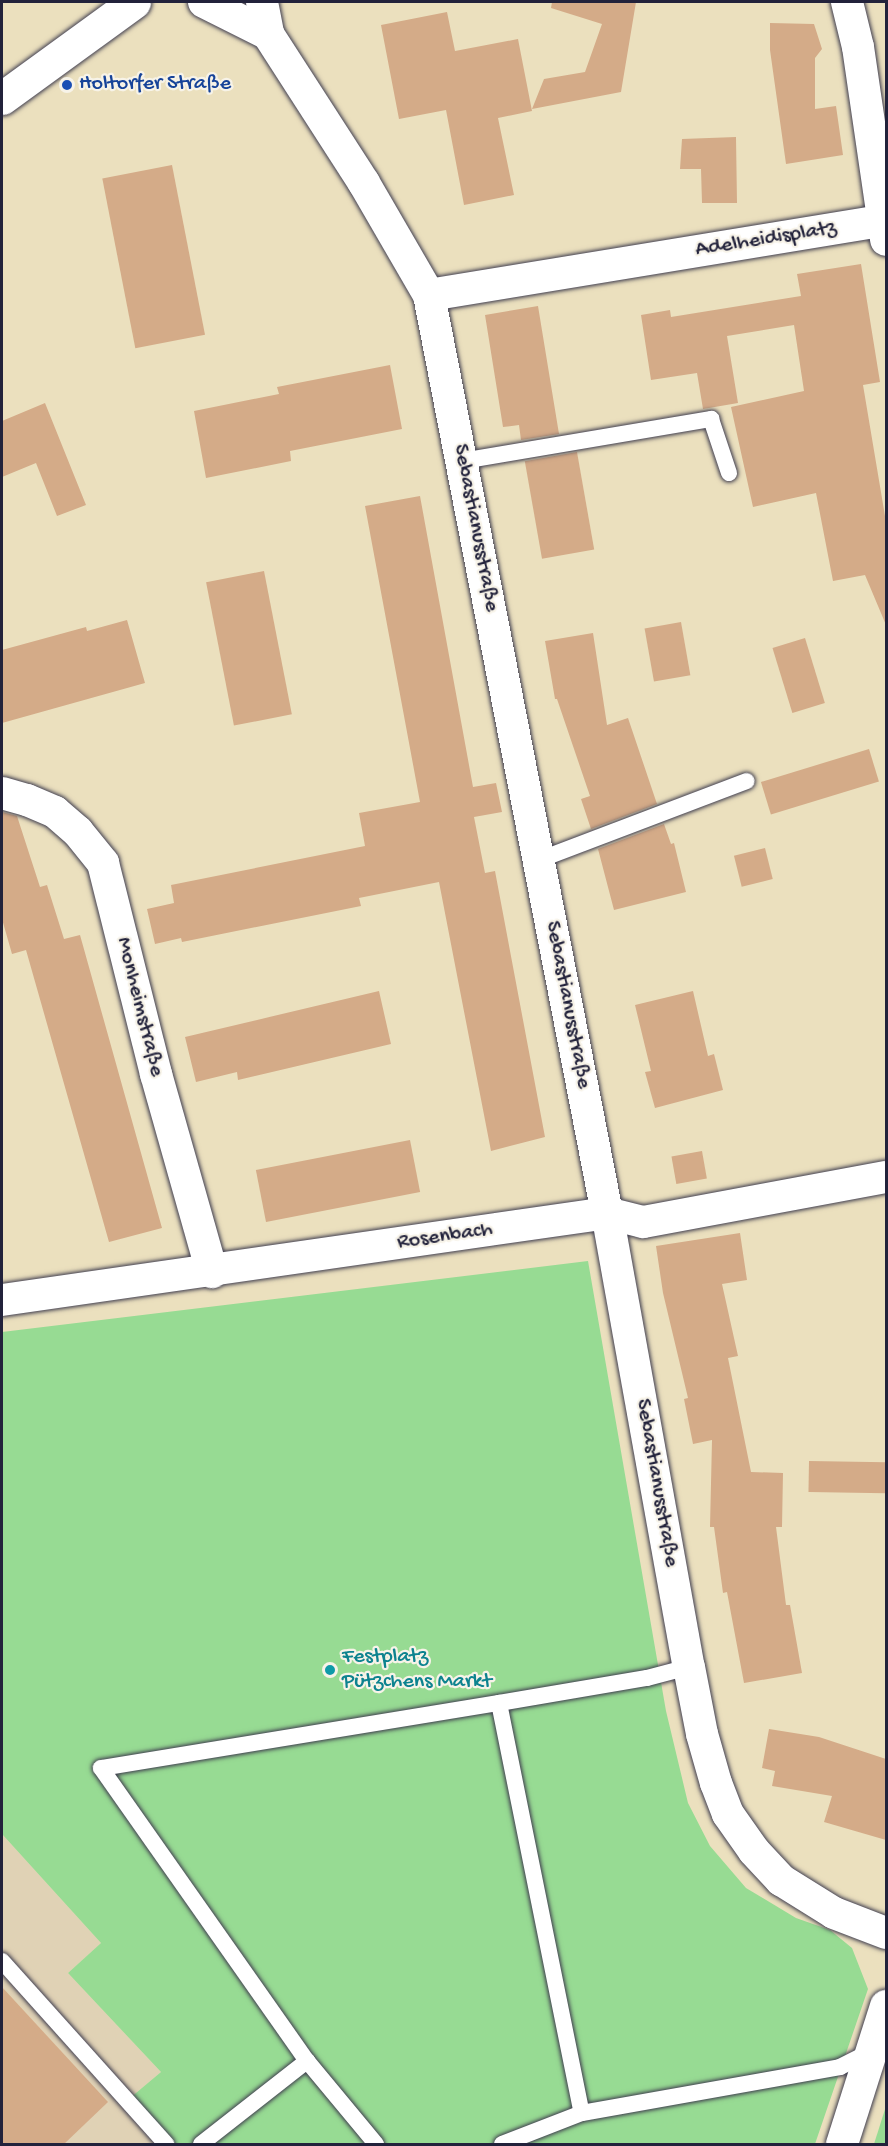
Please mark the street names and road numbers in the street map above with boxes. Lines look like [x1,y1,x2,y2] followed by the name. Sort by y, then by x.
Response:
[694,216,838,264] street label: Adelheidisplatz
[446,442,504,614] street label: Sebastianusstraße
[538,919,596,1091] street label: Sebastianusstraße
[109,935,169,1079] street label: Monheimstraße
[396,1217,494,1257] street label: Rosenbach
[628,1397,684,1569] street label: Sebastianusstraße

